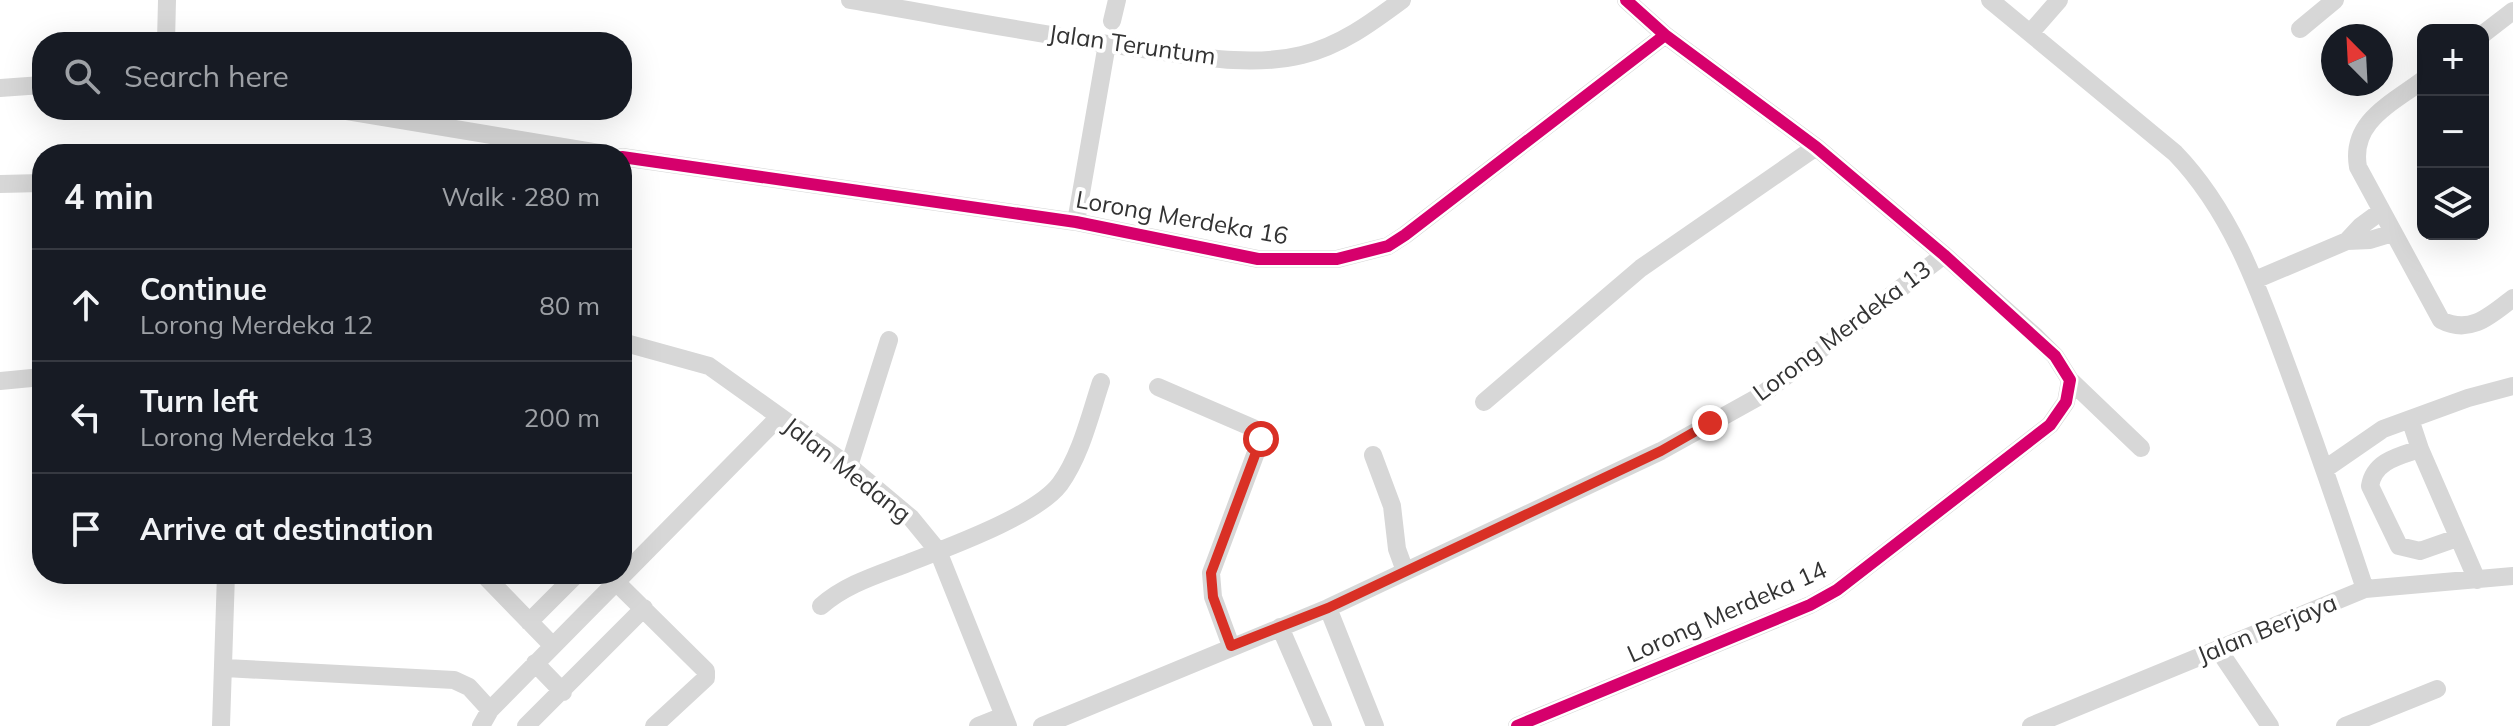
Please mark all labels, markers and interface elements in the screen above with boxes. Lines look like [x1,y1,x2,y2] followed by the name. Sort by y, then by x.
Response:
[1047,17,1218,71] street label: Jalan Teruntum
[2321,24,2393,96] north arrow
[2417,24,2489,240] map controls
[2417,24,2489,96] button: +
[32,32,632,120] search box
[60,54,104,98] icon: search
[124,57,289,95] text: Search here
[2417,96,2489,168] button: −
[2417,168,2489,240] button: layers
[64,175,154,218] text: 4 min
[441,180,600,213] text: Walk · 280 m
[1074,184,1291,250] street label: Lorong Merdeka 16
[1746,253,1936,407] street label: Lorong Merdeka 13
[140,270,267,308] text: Continue
[64,283,108,327] icon: ahead
[539,289,600,322] text: 80 m
[140,308,373,341] text: Lorong Merdeka 12
[140,382,258,420] text: Turn left
[64,395,108,439] icon: left
[524,401,600,434] text: 200 m
[1692,405,1728,441] route end
[778,410,917,528] street label: Jalan Medang
[140,420,373,453] text: Lorong Merdeka 13
[1243,421,1279,457] route start
[64,507,108,551] icon: arrive
[140,510,434,548] text: Arrive at destination
[1622,554,1831,669] street label: Lorong Merdeka 14
[2193,586,2341,670] street label: Jalan Berjaya

